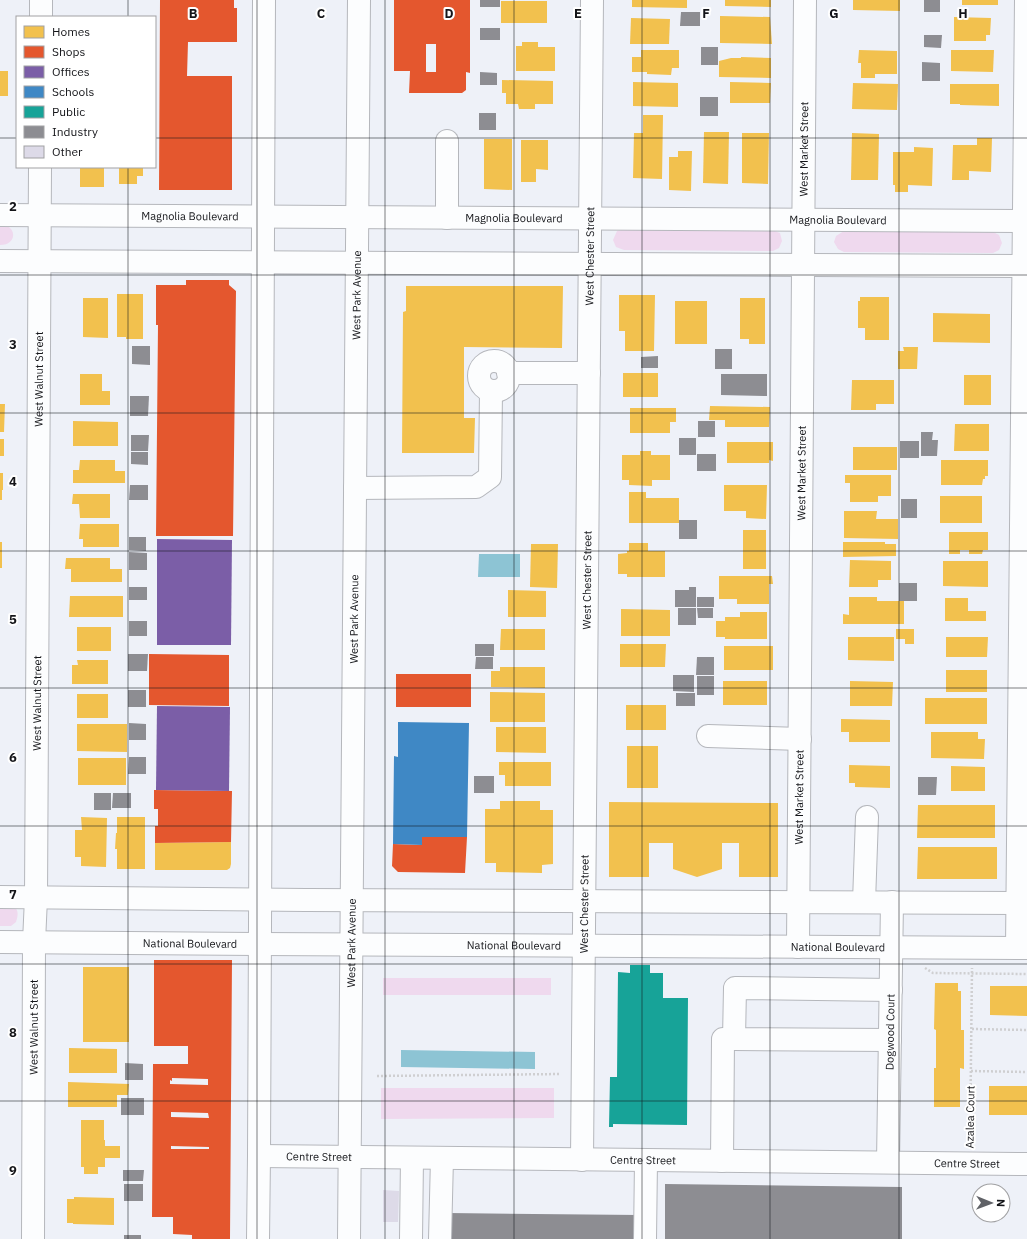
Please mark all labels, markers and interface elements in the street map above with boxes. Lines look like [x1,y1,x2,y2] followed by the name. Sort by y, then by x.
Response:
[189,5,198,22] text: B
[317,5,326,22] text: C
[444,5,454,22] text: D
[574,5,582,22] text: E
[702,5,710,22] text: F
[829,5,839,22] text: G
[958,5,968,22] text: H
[16,16,156,168] legend
[52,24,90,39] text: Homes
[52,44,85,59] text: Shops
[52,64,90,79] text: Offices
[52,84,95,99] text: Schools
[797,101,811,196] street label: West Market Street
[52,104,85,119] text: Public
[52,124,98,139] text: Industry
[52,144,83,159] text: Other
[9,198,17,215] text: 2
[582,207,597,305] street label: West Chester Street
[141,209,239,223] street label: Magnolia Boulevard
[465,211,563,225] street label: Magnolia Boulevard
[789,213,887,227] street label: Magnolia Boulevard
[349,250,364,340] street label: West Park Avenue
[32,331,46,427] street label: West Walnut Street
[9,336,17,353] text: 3
[794,425,809,520] street label: West Market Street
[9,473,17,490] text: 4
[580,531,594,629] street label: West Chester Street
[347,574,361,664] street label: West Park Avenue
[9,611,17,628] text: 5
[30,655,44,751] street label: West Walnut Street
[9,749,17,766] text: 6
[792,749,806,844] street label: West Market Street
[577,855,592,953] street label: West Chester Street
[9,886,17,903] text: 7
[344,898,359,988] street label: West Park Avenue
[143,936,237,951] street label: National Boulevard
[467,938,561,953] street label: National Boulevard
[791,940,885,954] street label: National Boulevard
[27,979,41,1075] street label: West Walnut Street
[882,994,898,1070] street label: Dogwood Court
[9,1024,17,1041] text: 8
[962,1085,978,1149] street label: Azalea Court
[286,1149,352,1164] street label: Centre Street
[610,1153,676,1167] street label: Centre Street
[934,1156,1000,1171] street label: Centre Street
[9,1162,17,1179] text: 9
[971,1183,1011,1223] north arrow
[994,1199,1008,1207] text: N

